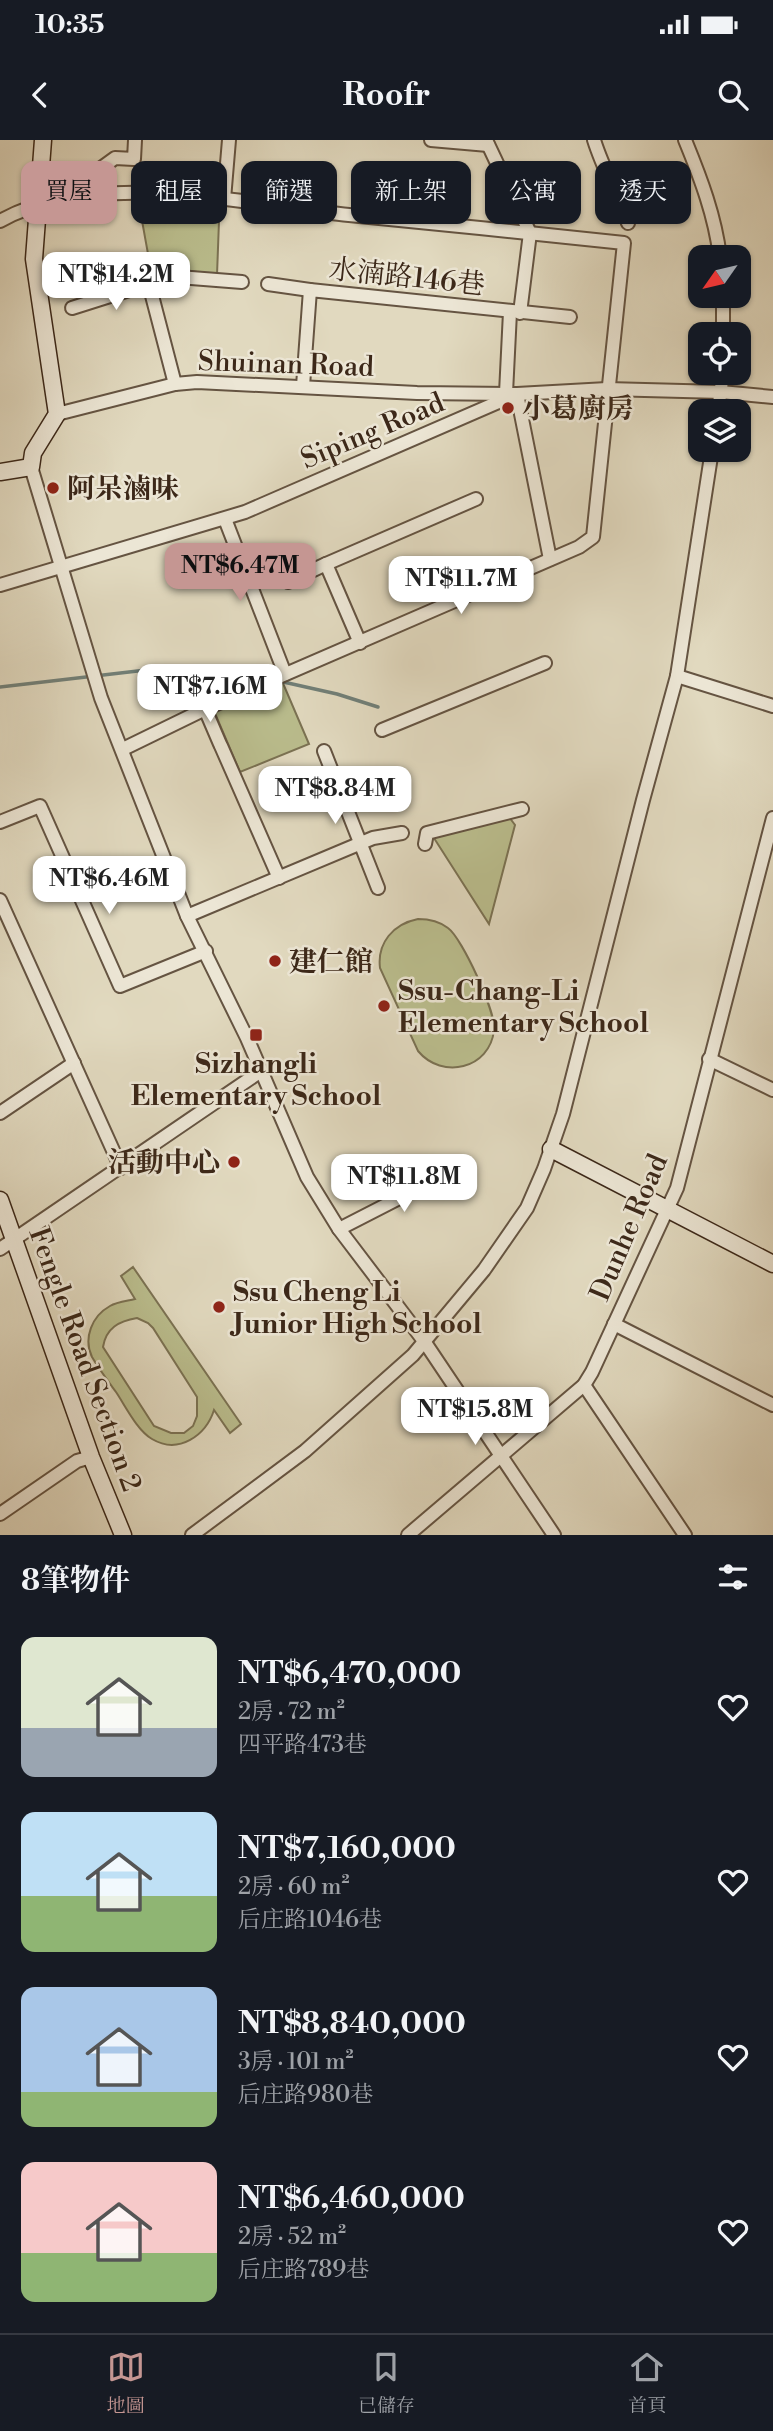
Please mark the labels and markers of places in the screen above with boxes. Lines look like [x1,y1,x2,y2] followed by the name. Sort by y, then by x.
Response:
[44,253,188,312] pin: NT$14.2M
[522,392,634,427] place label: 小葛廚房
[500,400,516,416] marker: 小葛廚房
[67,472,179,507] place label: 阿呆滷味
[45,480,61,496] marker: 阿呆滷味
[168,544,312,603] pin: NT$6.47M
[389,556,533,616] pin: NT$11.7M
[138,664,282,724] pin: NT$7.16M
[263,766,407,826] pin: NT$8.84M
[37,856,181,916] pin: NT$6.46M
[289,945,373,980] place label: 建仁館
[267,953,283,969] marker: 建仁館
[398,974,649,1041] place label: Ssu-Chang-Li Elementary School
[376,998,392,1014] marker: Ssu-Chang-Li Elementary School
[248,1027,264,1043] marker: Sizhangli Elementary School
[131,1047,381,1114] place label: Sizhangli Elementary School
[108,1146,220,1181] place label: 活動中心
[226,1154,242,1170] marker: 活動中心
[332,1154,476,1214] pin: NT$11.8M
[229,1275,482,1342] place label: Ssu Cheng Li Junior High School
[211,1299,227,1315] marker: Ssu Cheng Li Junior High School
[403,1388,547,1447] pin: NT$15.8M

